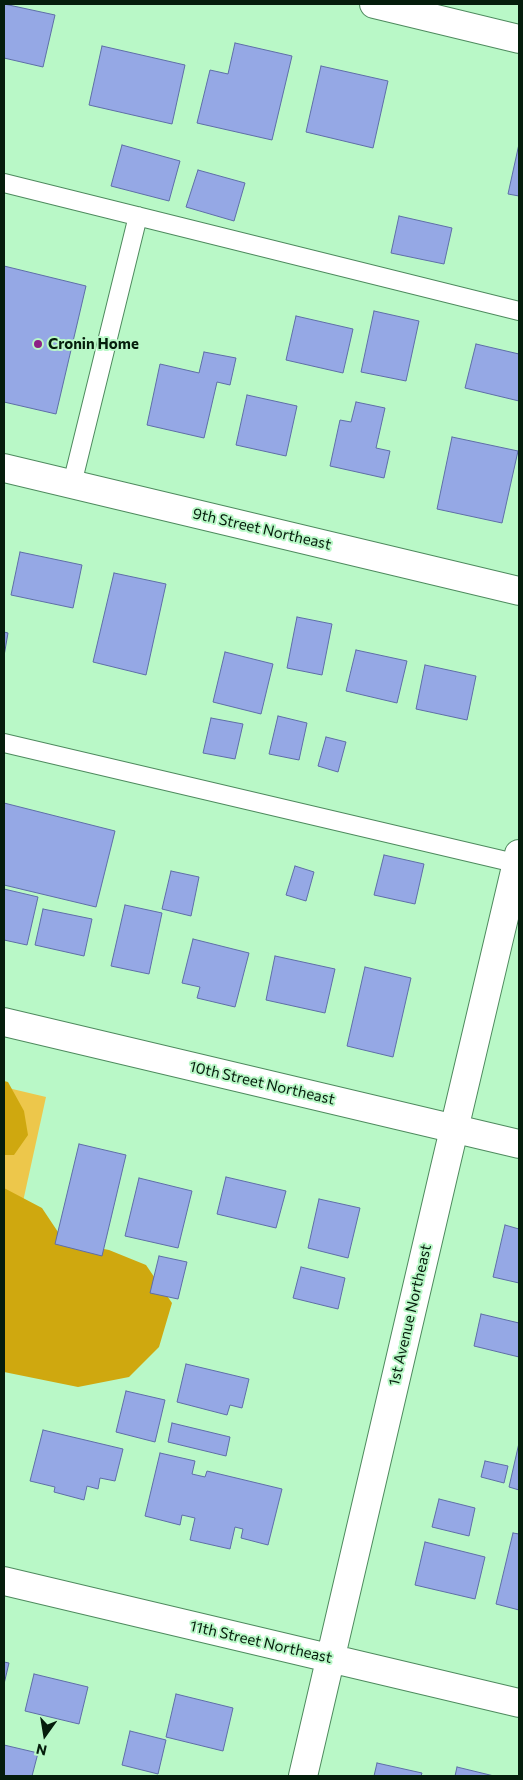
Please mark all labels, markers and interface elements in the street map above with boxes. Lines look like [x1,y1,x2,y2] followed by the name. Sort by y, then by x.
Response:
[48,335,139,353] place label: Cronin Home
[32,338,44,350] marker: Cronin Home
[191,504,333,554] street label: 9th Street Northeast
[187,1057,337,1109] street label: 10th Street Northeast
[385,1242,435,1388] street label: 1st Avenue Northeast
[188,1617,334,1667] street label: 11th Street Northeast
[20,1710,70,1760] north arrow
[34,1741,49,1760] text: N

